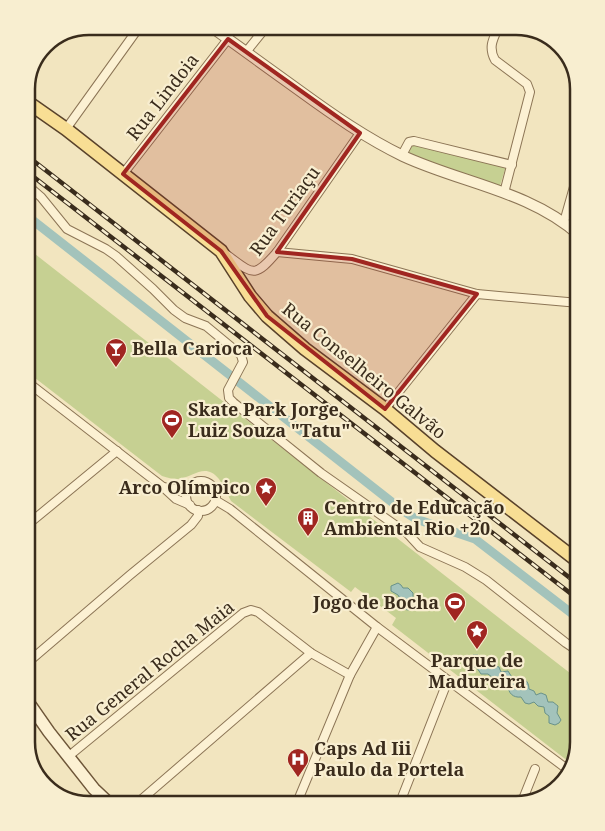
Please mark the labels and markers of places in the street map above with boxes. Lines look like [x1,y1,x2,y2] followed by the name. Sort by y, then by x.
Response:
[132,336,253,360] place label: Bella Carioca
[104,337,128,368] bar icon: Bella Carioca
[188,397,350,442] place label: Skate Park Jorge Luiz Souza "Tatu"
[160,408,184,439] sports icon: Skate Park Jorge Luiz Souza "Tatu"
[119,475,250,499] place label: Arco Olímpico
[254,476,278,507] place icon: Arco Olímpico
[324,495,505,540] place label: Centro de Educação Ambiental Rio +20
[296,506,320,537] building icon: Centro de Educação Ambiental Rio +20
[312,590,439,614] place label: Jogo de Bocha
[443,591,467,622] sports icon: Jogo de Bocha
[465,619,489,650] place icon: Parque de Madureira
[428,648,526,693] place label: Parque de Madureira
[314,736,464,781] place label: Caps Ad Iii Paulo da Portela
[286,747,310,778] hospital icon: Caps Ad Iii Paulo da Portela

